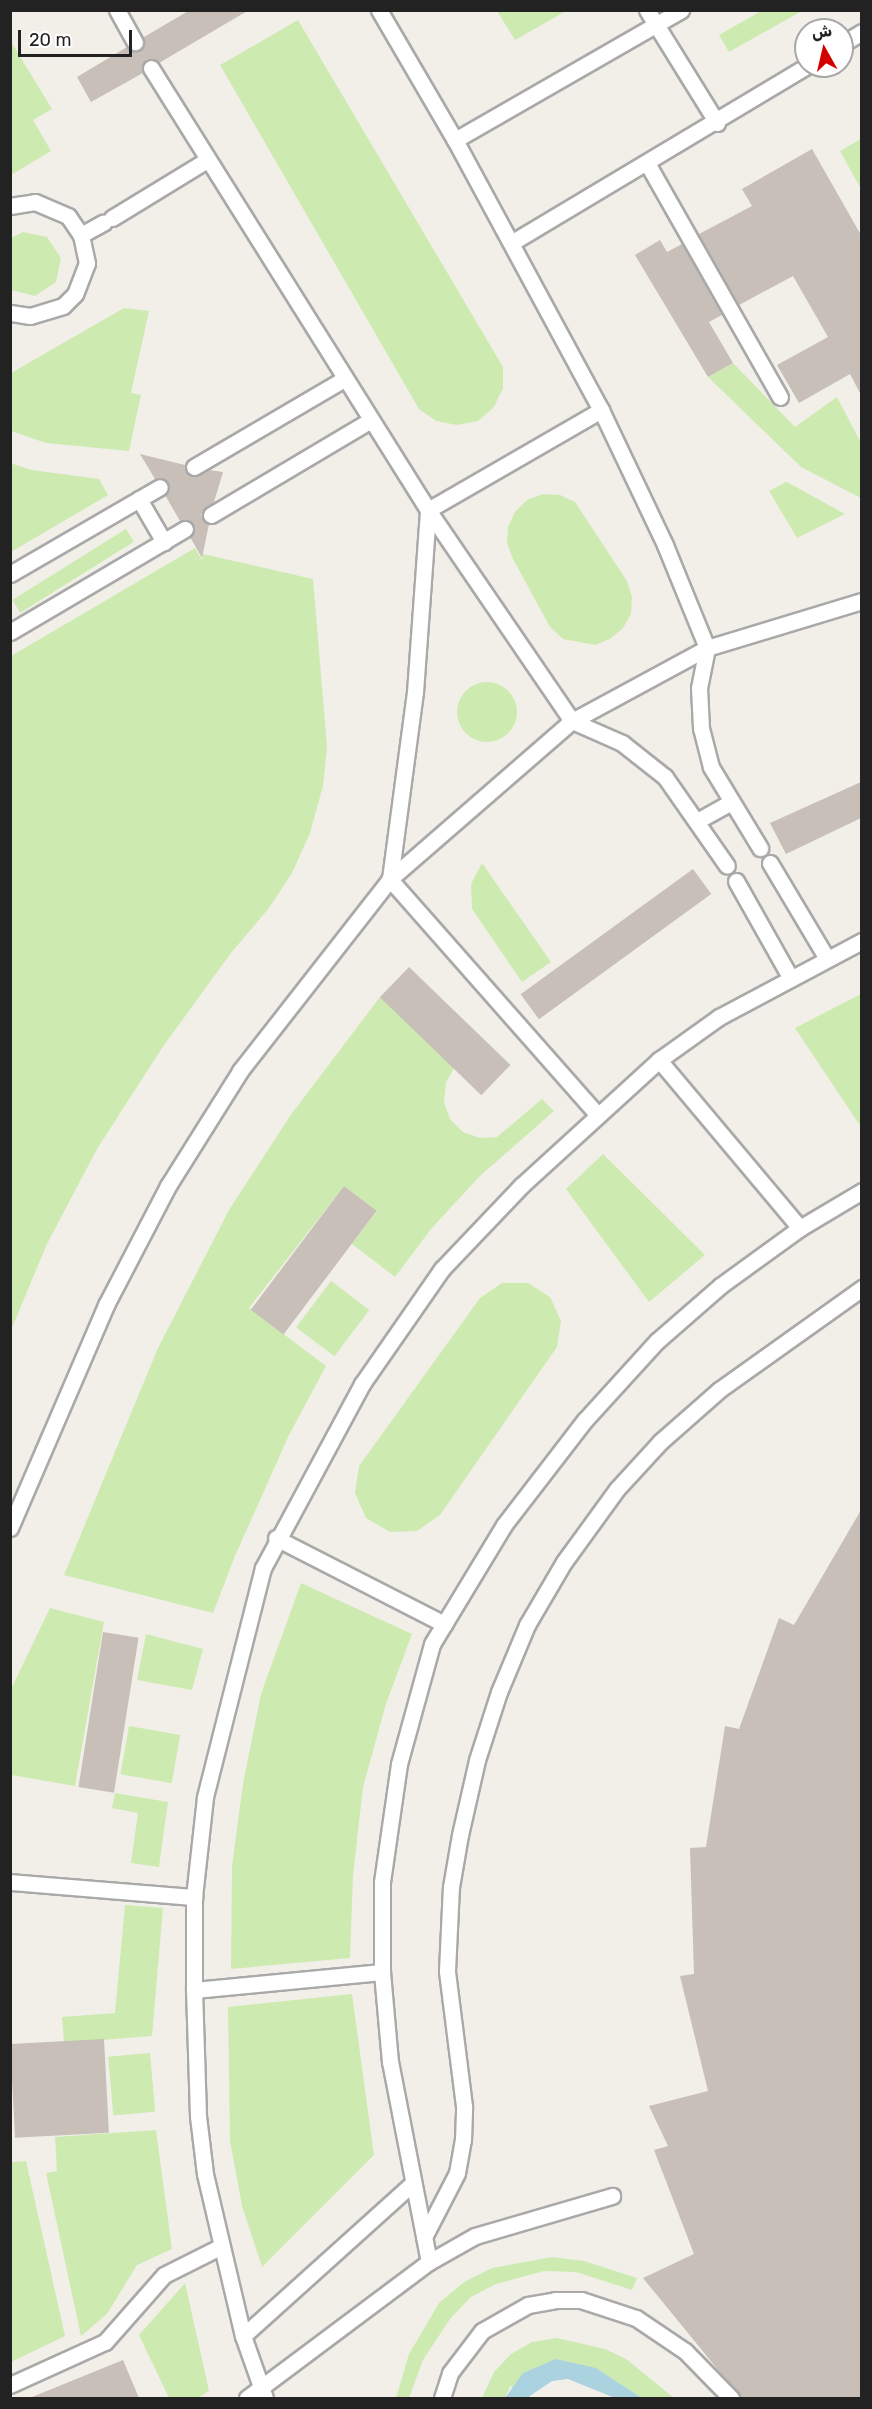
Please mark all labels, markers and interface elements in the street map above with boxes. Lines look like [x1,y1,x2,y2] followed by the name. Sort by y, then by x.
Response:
[21,18,135,56] scale bar
[794,18,854,78] north arrow
[810,21,833,42] text: ش
[29,29,71,51] text: 20 m

